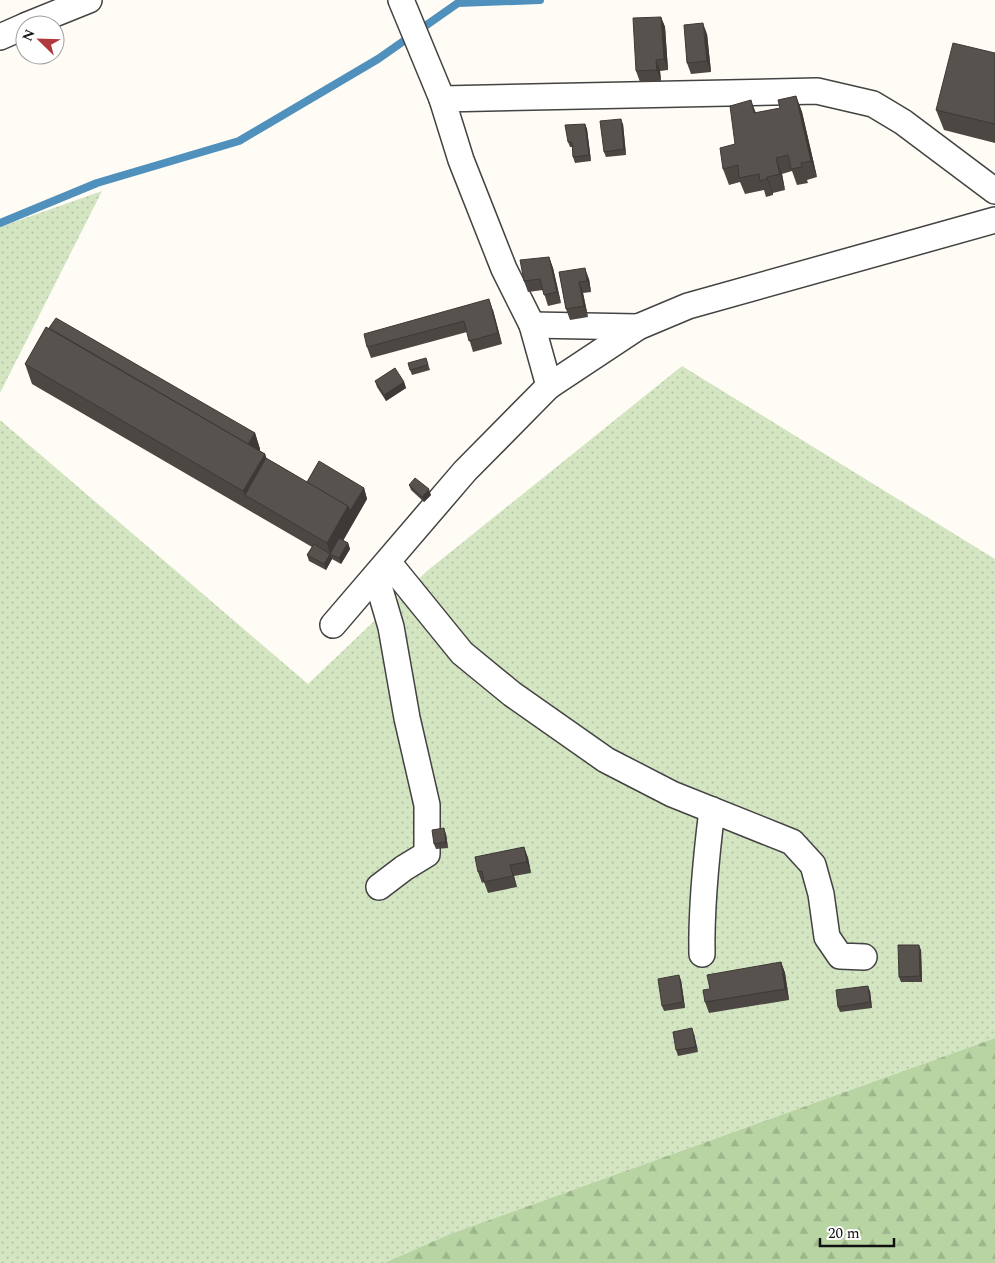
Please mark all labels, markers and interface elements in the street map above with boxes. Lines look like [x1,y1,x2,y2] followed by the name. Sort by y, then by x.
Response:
[15,15,65,65] north arrow
[17,26,40,44] text: N
[820,1216,894,1248] scale bar
[828,1222,860,1245] text: 20 m

